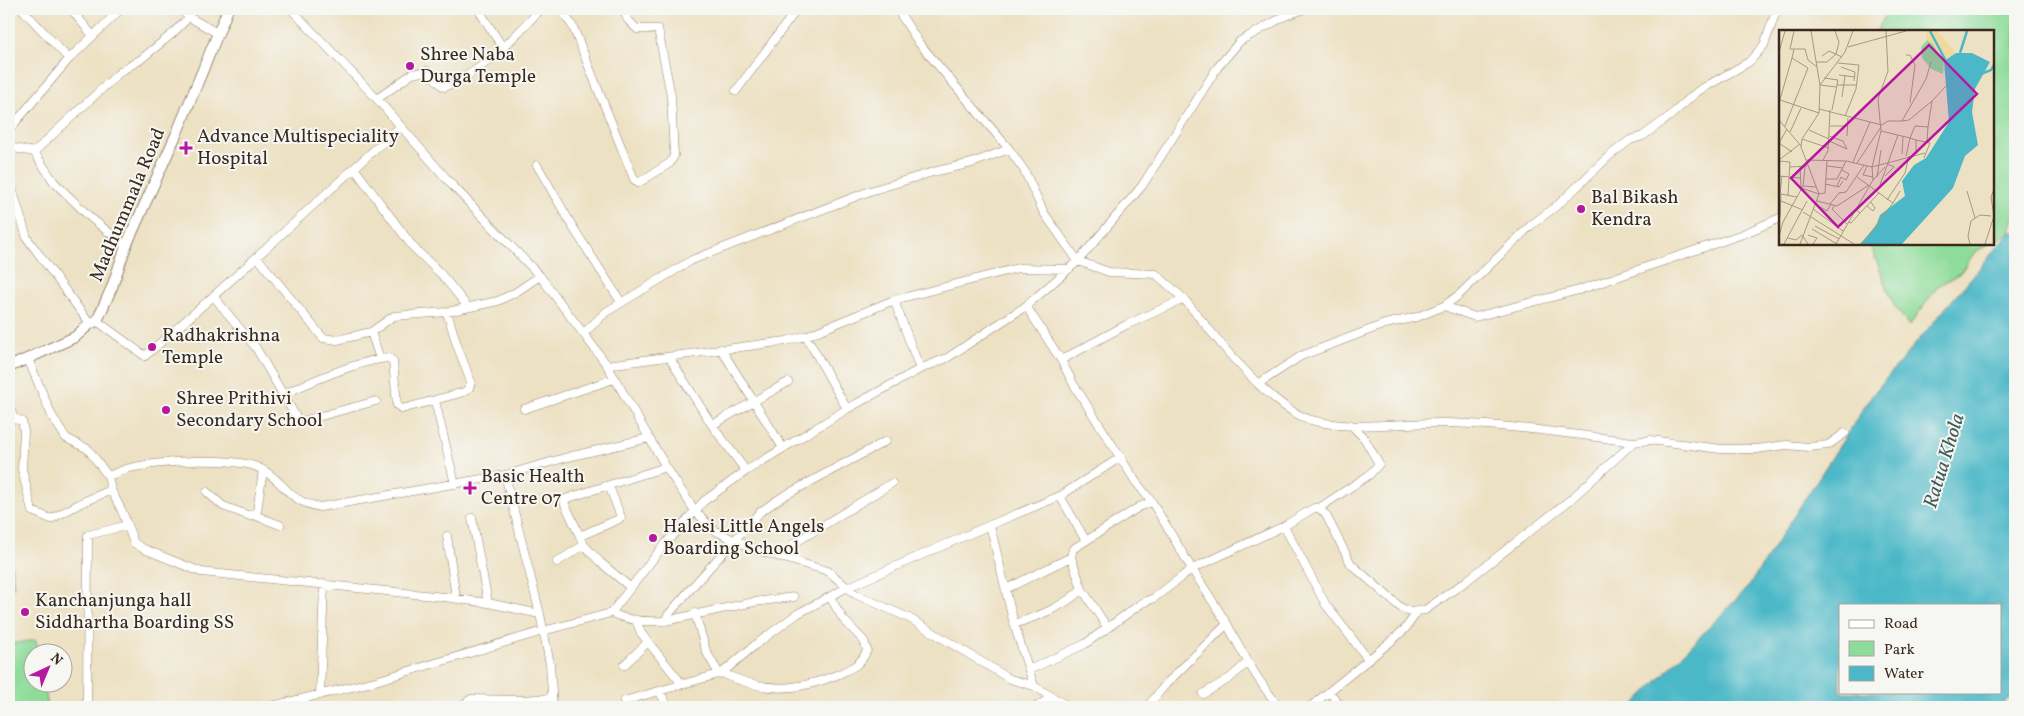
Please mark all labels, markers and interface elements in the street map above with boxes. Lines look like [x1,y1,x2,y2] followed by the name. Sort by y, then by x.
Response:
[1779,30,1994,245] inset map
[420,42,536,90] place label: Shree Naba Durga Temple
[404,60,416,72] marker: Shree Naba Durga Temple
[84,124,172,286] street label: Madhummala Road
[197,124,399,172] place label: Advance Multispeciality Hospital
[179,141,193,155] marker: Advance Multispeciality Hospital
[1591,185,1679,233] place label: Bal Bikash Kendra
[1575,203,1587,215] marker: Bal Bikash Kendra
[162,323,280,371] place label: Radhakrishna Temple
[146,341,158,353] marker: Radhakrishna Temple
[176,386,323,434] place label: Shree Prithivi Secondary School
[160,404,172,416] marker: Shree Prithivi Secondary School
[1917,410,1973,512] water label: Ratua Khola
[481,464,585,512] place label: Basic Health Centre 07
[463,481,477,495] marker: Basic Health Centre 07
[663,514,824,562] place label: Halesi Little Angels Boarding School
[647,532,659,544] marker: Halesi Little Angels Boarding School
[35,588,234,636] place label: Kanchanjunga hall Siddhartha Boarding SS
[1839,604,2002,694] legend
[19,606,31,618] marker: Kanchanjunga hall Siddhartha Boarding SS
[1884,614,1918,635] text: Road
[1884,640,1915,661] text: Park
[22,644,72,694] north arrow
[46,649,66,670] text: N
[1884,664,1924,685] text: Water

